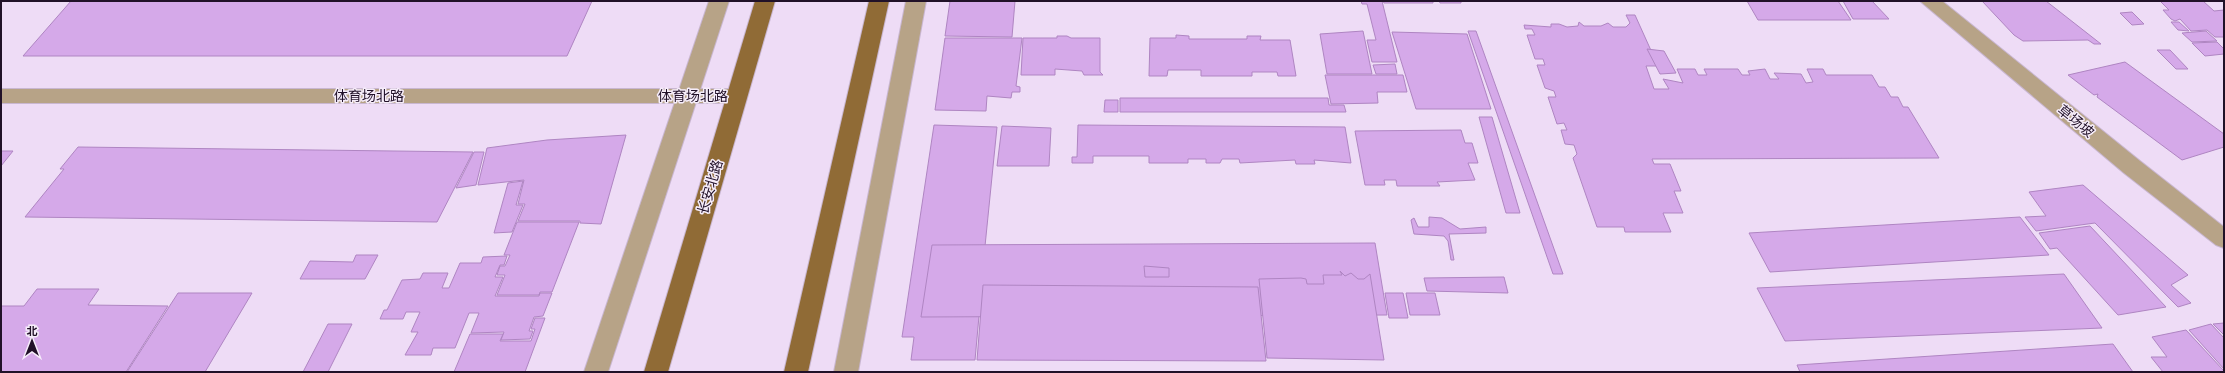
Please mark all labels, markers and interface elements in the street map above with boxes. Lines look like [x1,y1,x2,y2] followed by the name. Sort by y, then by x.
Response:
[334,88,404,104] street label: 体育场北路
[658,88,728,104] street label: 体育场北路
[2055,102,2097,140] street label: 草场坡
[695,158,725,216] street label: 长安北路
[12,321,52,361] north arrow
[27,325,38,338] text: 北

